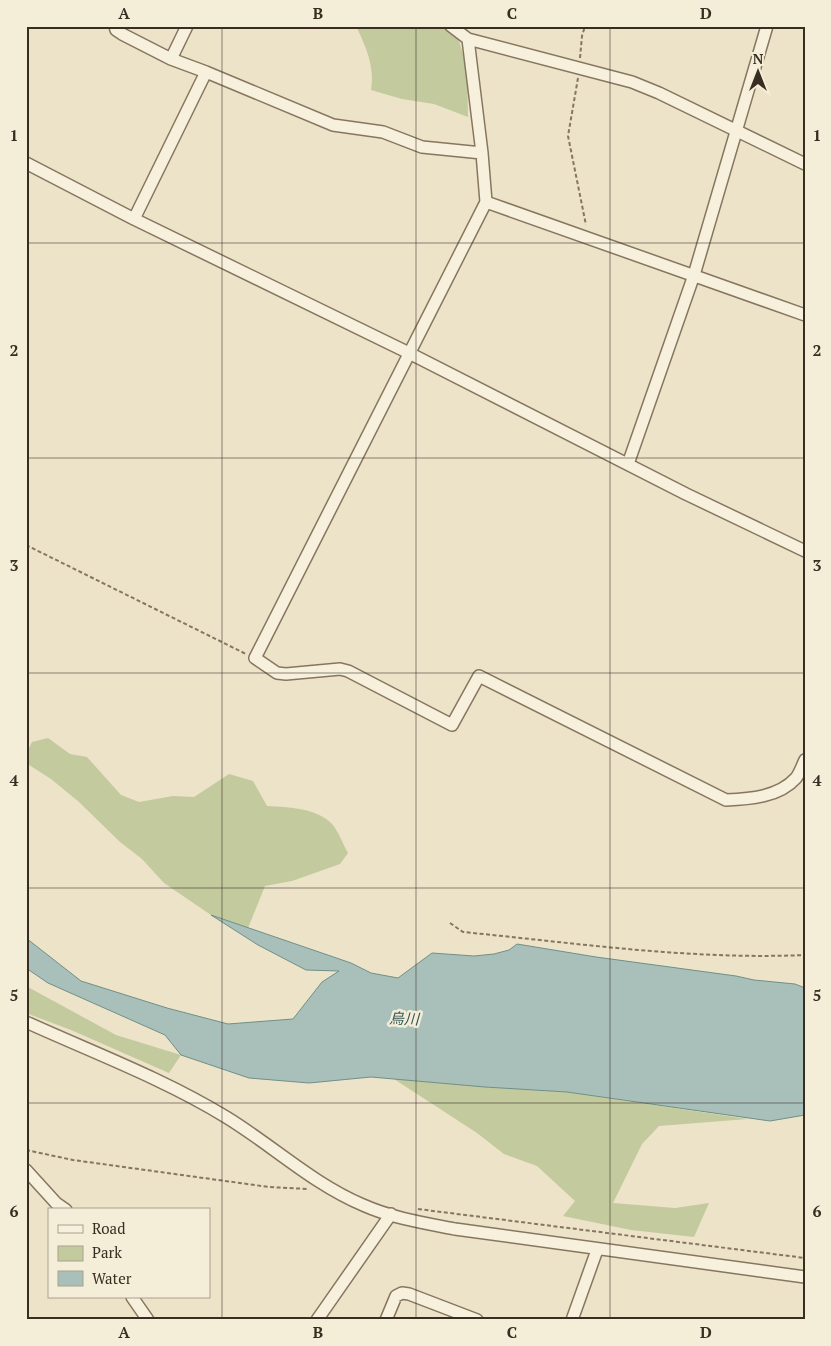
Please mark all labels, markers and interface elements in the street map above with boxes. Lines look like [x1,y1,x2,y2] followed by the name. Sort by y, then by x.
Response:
[118,2,130,24] text: A
[313,2,323,24] text: B
[507,2,517,24] text: C
[700,2,712,24] text: D
[734,48,784,98] north arrow
[753,49,764,68] text: N
[9,124,19,146] text: 1
[812,124,822,146] text: 1
[9,339,19,361] text: 2
[812,339,822,361] text: 2
[9,554,19,576] text: 3
[812,554,822,576] text: 3
[9,769,19,791] text: 4
[812,769,822,791] text: 4
[9,984,19,1006] text: 5
[812,984,822,1006] text: 5
[389,1007,421,1029] water label: 烏川
[9,1200,19,1222] text: 6
[812,1200,822,1222] text: 6
[48,1208,210,1298] legend
[92,1218,125,1238] text: Road
[92,1242,122,1262] text: Park
[92,1268,132,1288] text: Water
[118,1321,130,1343] text: A
[313,1321,323,1343] text: B
[507,1321,517,1343] text: C
[700,1321,712,1343] text: D

